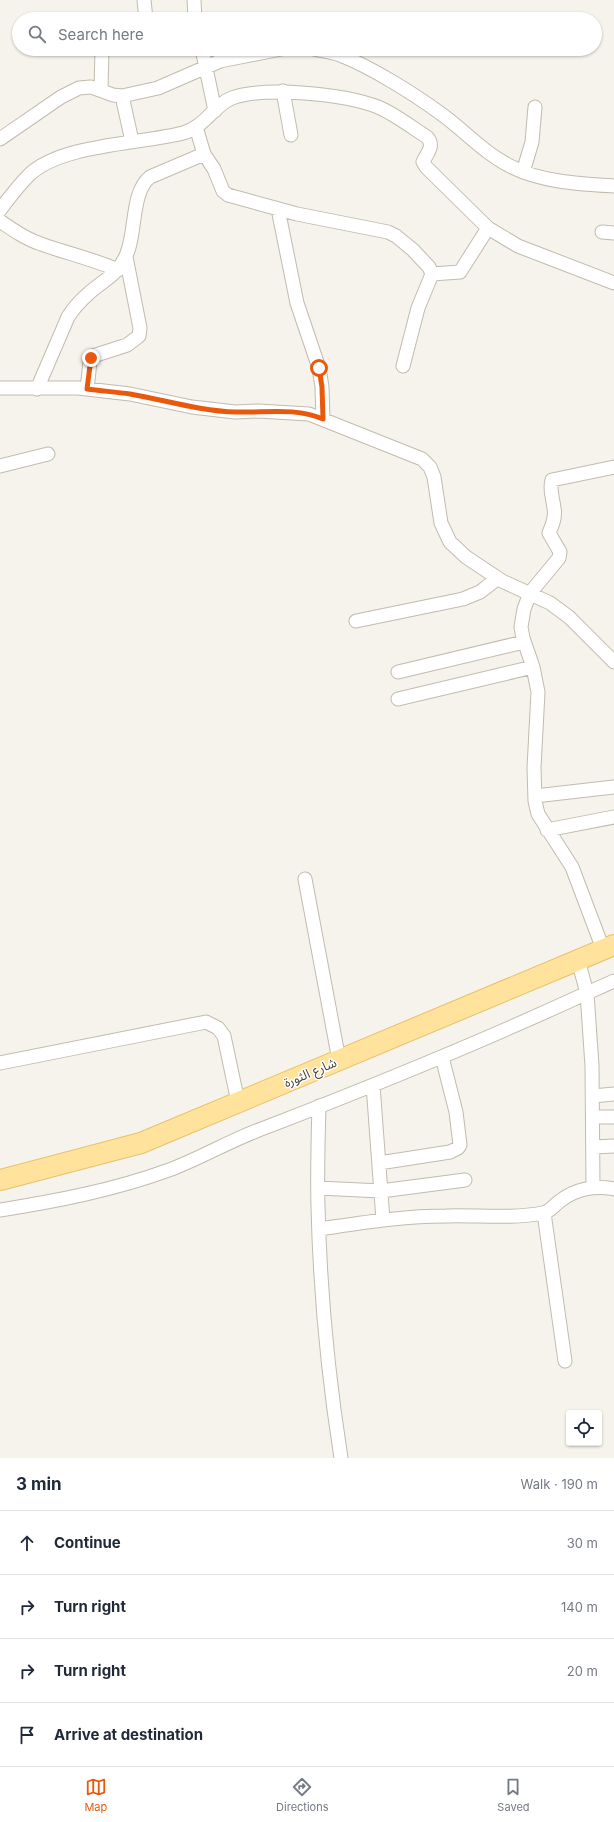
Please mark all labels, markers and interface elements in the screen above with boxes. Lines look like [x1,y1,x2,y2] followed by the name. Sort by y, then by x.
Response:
[12,12,602,56] search box
[26,23,48,45] icon: search
[58,25,144,44] text: Search here
[82,349,100,367] route end
[310,359,328,377] route start
[281,1054,340,1093] street label: شارع الثورة
[566,1410,602,1446] map controls
[566,1410,602,1446] button: locate
[16,1474,62,1494] text: 3 min
[521,1476,598,1492] text: Walk · 190 m
[16,1532,38,1554] icon: ahead
[54,1533,121,1552] text: Continue
[567,1535,598,1551] text: 30 m
[16,1596,38,1618] icon: right
[54,1597,126,1616] text: Turn right
[561,1599,598,1615] text: 140 m
[16,1660,38,1682] icon: right
[54,1661,126,1680] text: Turn right
[567,1663,598,1679] text: 20 m
[16,1724,38,1746] icon: arrive
[54,1725,203,1744] text: Arrive at destination
[84,1776,107,1814] tab: Map
[276,1776,329,1814] tab: Directions
[497,1776,530,1814] tab: Saved

